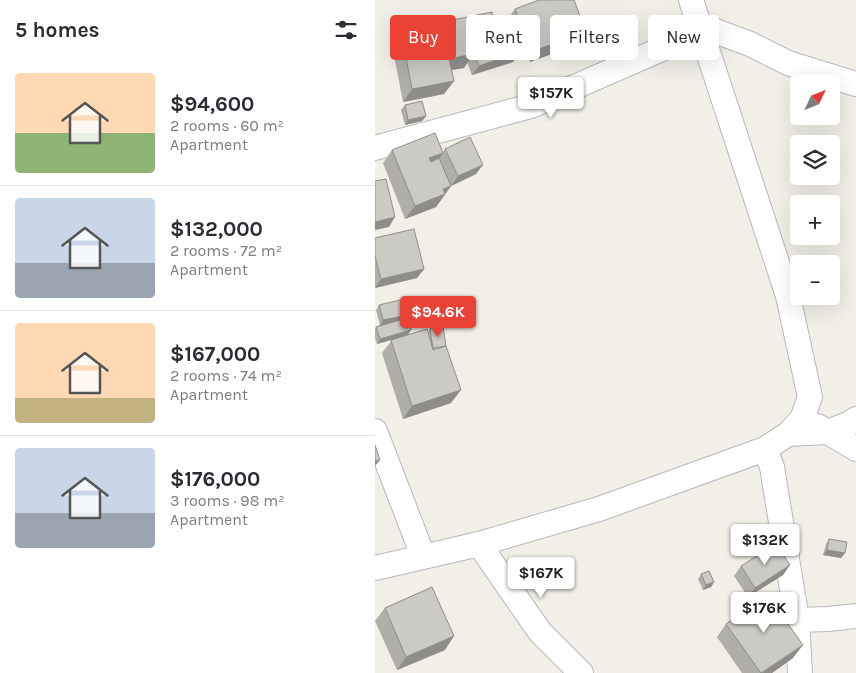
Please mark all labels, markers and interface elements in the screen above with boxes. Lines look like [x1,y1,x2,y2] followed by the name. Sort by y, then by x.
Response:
[390,15,456,60] chip: Buy
[466,15,540,60] chip: Rent
[550,15,638,60] chip: Filters
[648,15,719,60] chip: New
[332,16,360,44] icon: filters
[15,18,100,42] text: 5 homes
[790,75,840,125] north arrow
[790,75,840,305] map controls
[516,76,586,119] pin: $157K
[529,83,573,102] text: $157K
[170,92,254,116] text: $94,600
[55,93,115,153] icon: home
[170,116,284,135] text: 2 rooms · 60 m²
[170,135,248,154] text: Apartment
[790,135,840,185] button: layers
[790,195,840,245] button: +
[170,217,263,241] text: $132,000
[55,218,115,278] icon: home
[170,241,282,260] text: 2 rooms · 72 m²
[790,255,840,305] button: −
[170,260,248,279] text: Apartment
[397,296,479,338] pin: $94.6K
[411,302,465,321] text: $94.6K
[170,342,260,366] text: $167,000
[55,343,115,403] icon: home
[170,366,282,385] text: 2 rooms · 74 m²
[170,385,248,404] text: Apartment
[170,467,260,491] text: $176,000
[55,468,115,528] icon: home
[170,491,285,510] text: 3 rooms · 98 m²
[170,510,248,529] text: Apartment
[730,524,800,566] pin: $132K
[742,530,788,549] text: $132K
[506,556,576,599] pin: $167K
[519,563,563,582] text: $167K
[729,592,799,634] pin: $176K
[742,598,786,617] text: $176K

